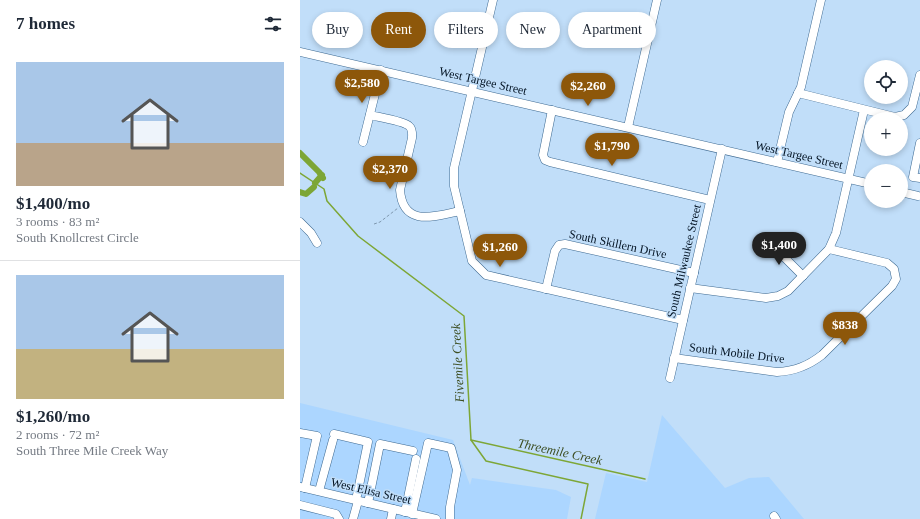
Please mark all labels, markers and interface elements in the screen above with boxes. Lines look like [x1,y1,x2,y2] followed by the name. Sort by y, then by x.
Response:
[312,12,363,48] chip: Buy
[371,12,426,48] chip: Rent
[434,12,498,48] chip: Filters
[506,12,560,48] chip: New
[568,12,656,48] chip: Apartment
[262,13,284,35] icon: filters
[16,14,75,33] text: 7 homes
[864,60,908,208] map controls
[864,60,908,104] button: locate
[438,64,529,98] street label: West Targee Street
[329,70,395,104] pin: $2,580
[555,73,621,107] pin: $2,260
[344,75,380,90] text: $2,580
[570,78,606,93] text: $2,260
[114,88,186,160] icon: home
[864,112,908,156] button: +
[579,133,645,167] pin: $1,790
[594,138,630,153] text: $1,790
[754,138,845,172] street label: West Targee Street
[357,156,423,190] pin: $2,370
[372,161,408,176] text: $2,370
[864,164,908,208] button: −
[16,194,90,213] text: $1,400/mo
[664,202,704,319] street label: South Milwaukee Street
[16,214,99,229] text: 3 rooms · 83 m²
[568,227,668,261] street label: South Skillern Drive
[16,230,139,245] text: South Knollcrest Circle
[746,232,812,266] pin: $1,400
[467,234,533,268] pin: $1,260
[761,237,797,252] text: $1,400
[482,239,518,254] text: $1,260
[114,301,186,373] icon: home
[821,312,869,346] pin: $838
[832,317,858,332] text: $838
[448,323,467,404] water label: Fivemile Creek
[689,340,785,366] street label: South Mobile Drive
[16,407,90,426] text: $1,260/mo
[16,427,99,442] text: 2 rooms · 72 m²
[516,435,604,468] water label: Threemile Creek
[16,443,168,458] text: South Three Mile Creek Way
[330,475,413,507] street label: West Elisa Street

